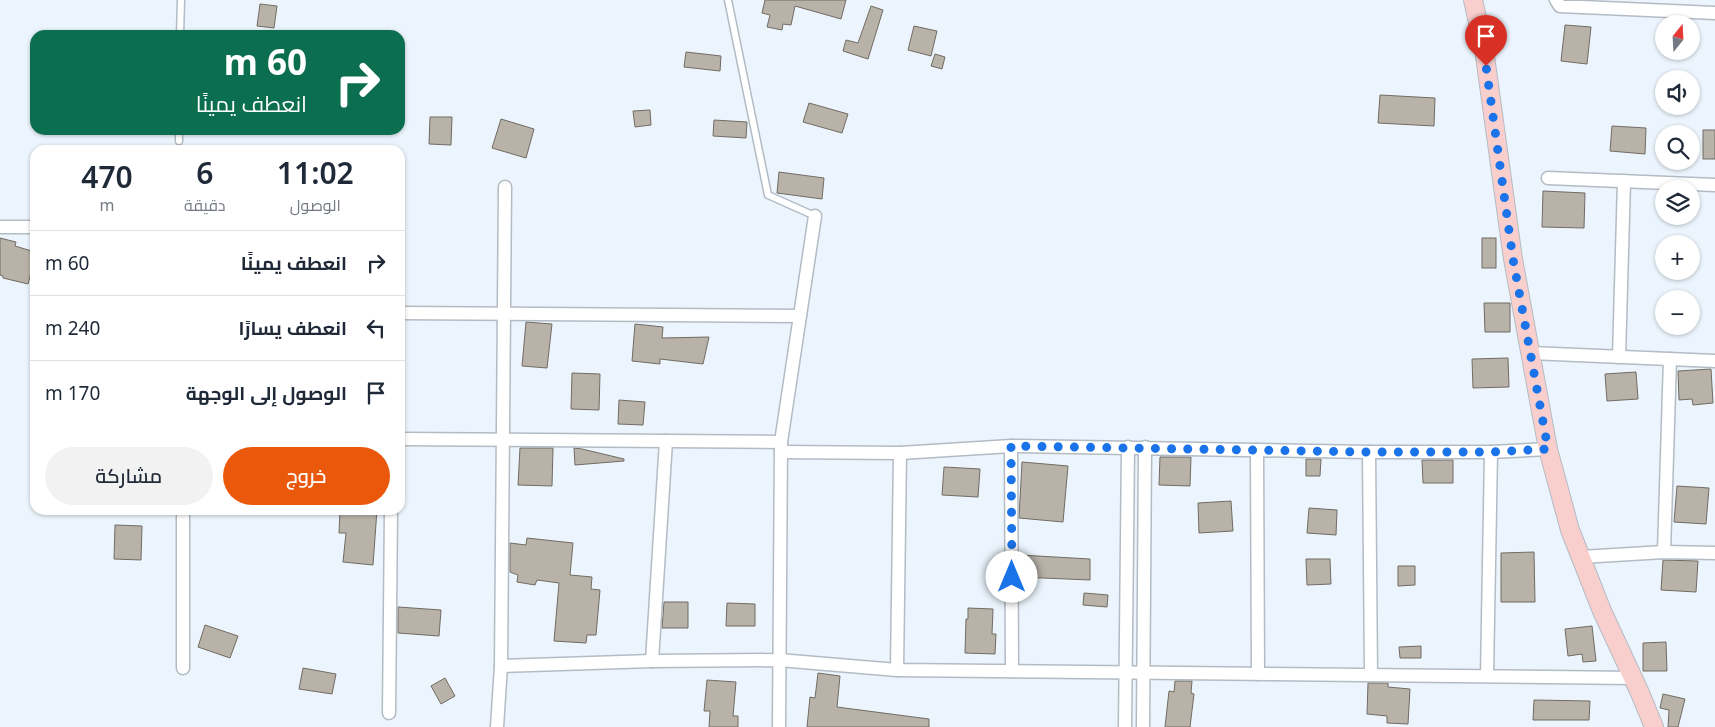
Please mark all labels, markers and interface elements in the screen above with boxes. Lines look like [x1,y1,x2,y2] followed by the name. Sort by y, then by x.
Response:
[1465,15,1507,66] pin
[1655,15,1700,60] north arrow
[1655,15,1700,335] map controls
[1472,22,1500,50] icon: arrive
[224,38,307,85] text: 60 m
[325,50,390,115] icon: right
[1655,70,1700,115] button: sound
[196,88,307,118] text: انعطف يمينًا
[1655,125,1700,170] button: search
[196,152,213,193] text: 6
[277,152,354,193] text: 11:02
[81,156,133,197] text: 470
[1655,180,1700,225] button: layers
[100,194,114,216] text: m
[184,194,226,216] text: دقيقة
[290,194,341,216] text: الوصول
[1655,235,1700,280] button: +
[362,249,390,277] icon: right
[45,250,89,276] text: 60 m
[241,250,347,276] text: انعطف يمينًا
[1655,290,1700,335] button: −
[362,314,390,342] icon: left
[45,315,100,341] text: 240 m
[238,315,347,341] text: انعطف يسارًا
[362,379,390,407] icon: arrive
[45,380,100,406] text: 170 m
[186,380,347,406] text: الوصول إلى الوجهة
[45,447,213,505] button: مشاركة
[223,447,390,505] button: خروج
[985,550,1037,602] position arrow

